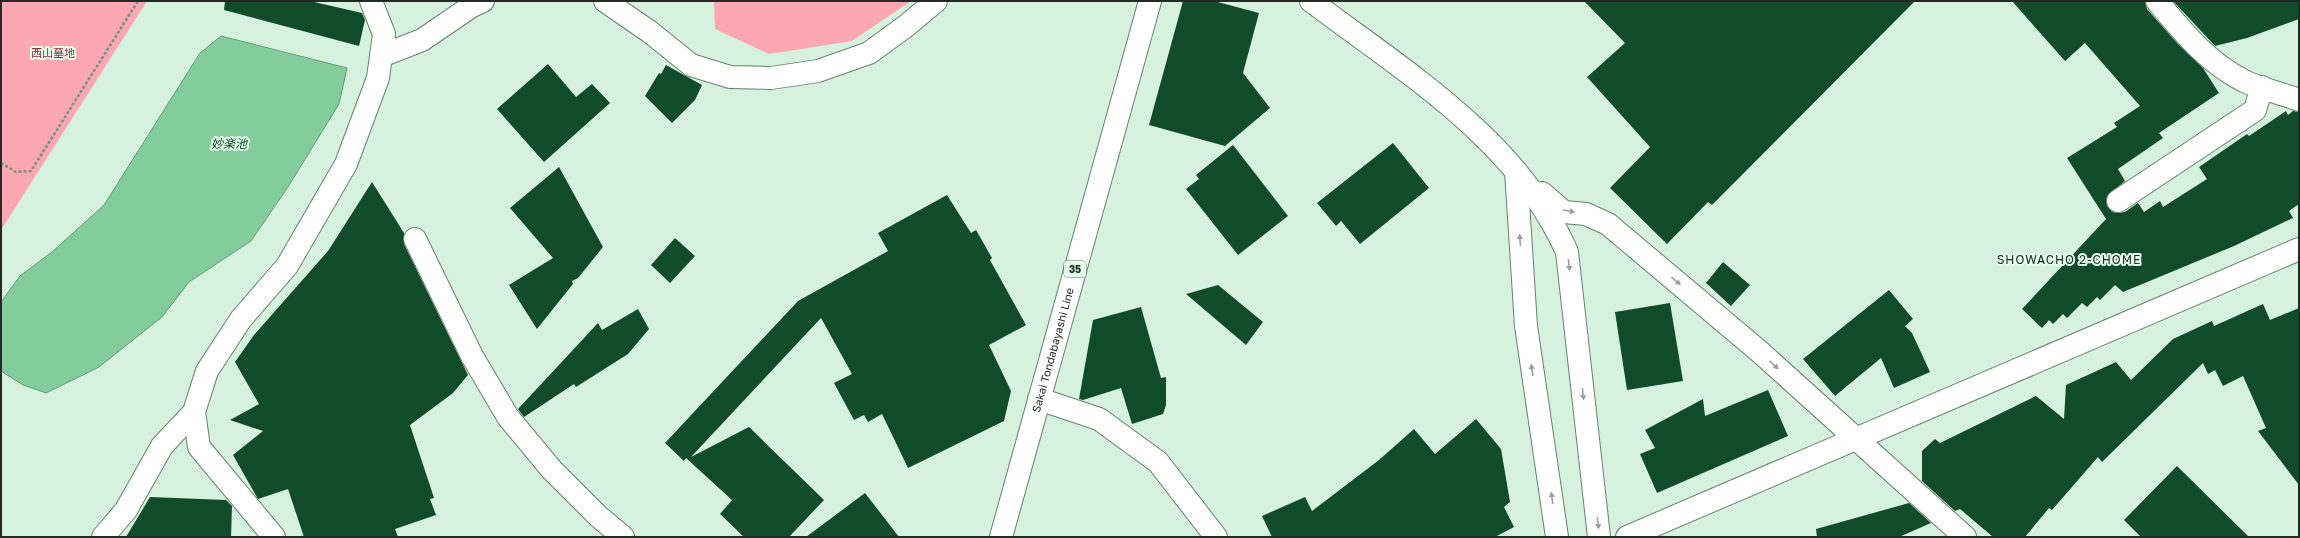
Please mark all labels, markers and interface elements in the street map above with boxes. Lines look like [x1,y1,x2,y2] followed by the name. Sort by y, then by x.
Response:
[31,46,75,59] park label: 西山墓地
[211,136,248,151] water label: 妙楽池
[1563,209,1575,215] one-way arrow
[1516,234,1523,246] one-way arrow
[1997,252,2141,267] district label: SHOWACHO 2-CHOME
[1565,259,1572,271] one-way arrow
[1064,261,1086,277] road number: 35
[1670,276,1681,285] one-way arrow
[1029,286,1076,414] street label: Sakai Tondabayashi Line
[1770,360,1779,369] one-way arrow
[1529,364,1535,376] one-way arrow
[1580,388,1587,400] one-way arrow
[1548,492,1555,504] one-way arrow
[1595,517,1601,529] one-way arrow

